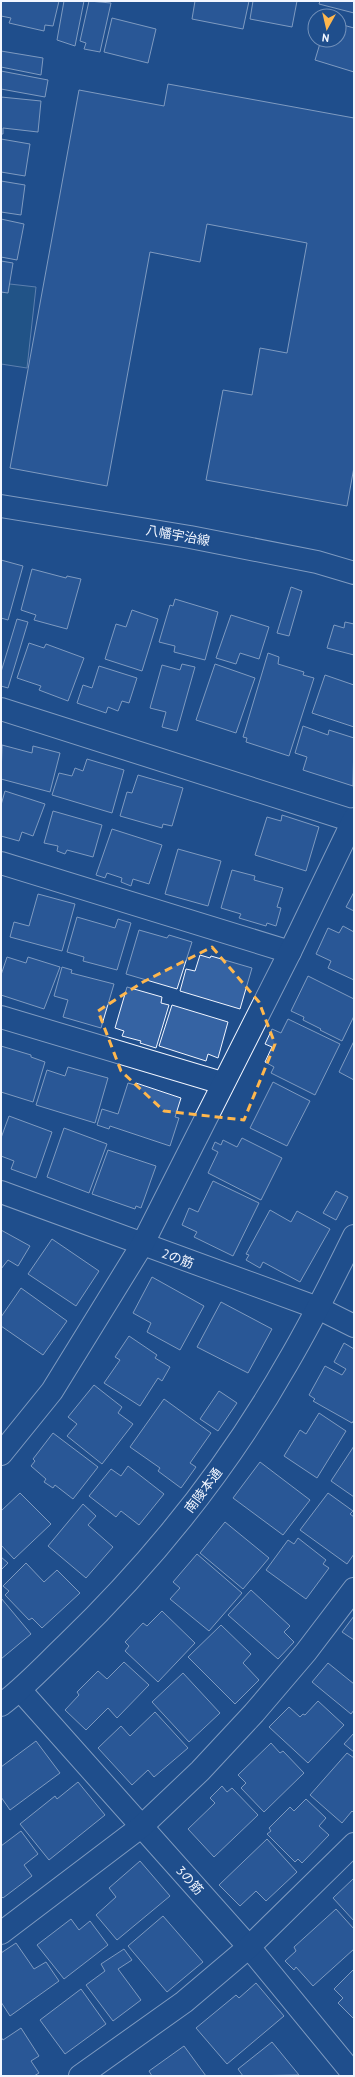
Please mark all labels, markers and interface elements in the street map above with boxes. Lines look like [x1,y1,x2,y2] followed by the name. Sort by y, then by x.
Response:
[307,8,347,48] north arrow
[321,30,330,45] text: N
[144,521,211,550] street label: 八幡宇治線
[159,1245,196,1272] street label: 2の筋
[181,1464,226,1516] street label: 南陵本通
[172,1862,207,1898] street label: 3の筋

